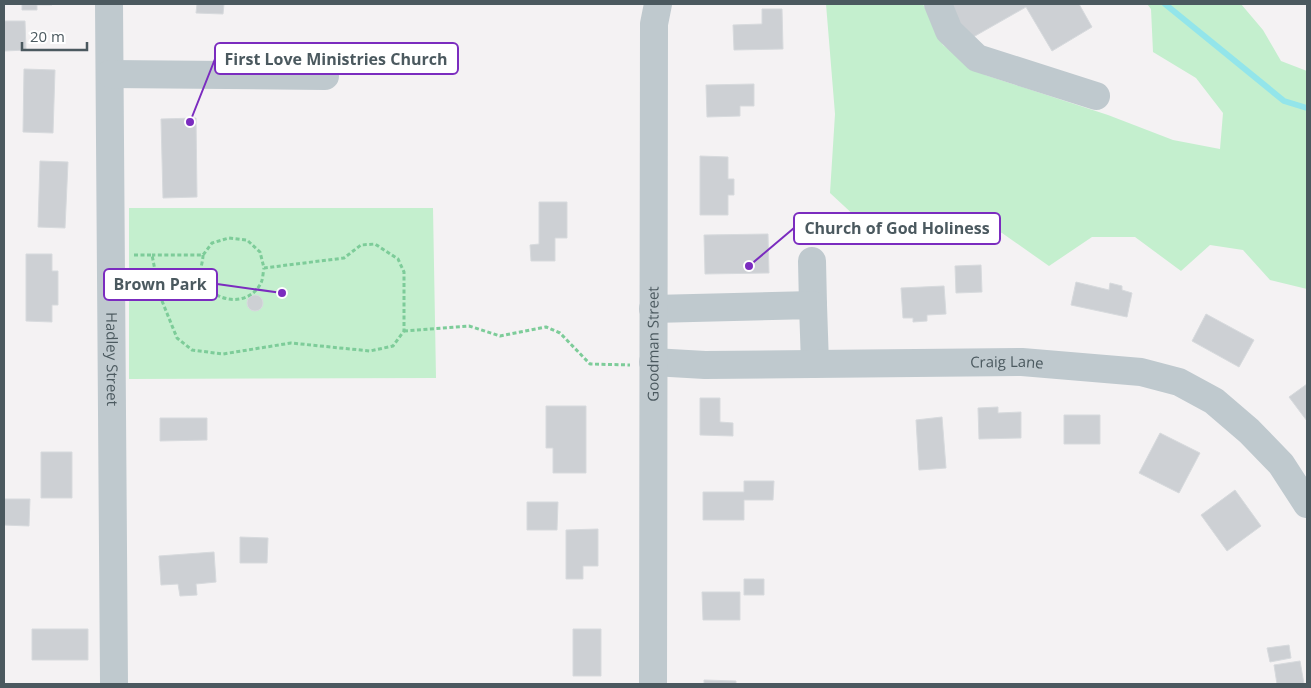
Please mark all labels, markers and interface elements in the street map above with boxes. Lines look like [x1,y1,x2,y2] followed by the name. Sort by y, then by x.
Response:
[22,20,88,52] scale bar
[30,26,65,46] text: 20 m
[215,43,458,74] callout: First Love Ministries Church
[225,48,447,70] text: First Love Ministries Church
[794,213,1000,244] callout: Church of God Holiness
[804,217,990,239] text: Church of God Holiness
[104,269,217,300] callout: Brown Park
[113,273,207,295] text: Brown Park
[642,286,663,402] street label: Goodman Street
[102,312,123,406] street label: Hadley Street
[970,351,1045,373] street label: Craig Lane

